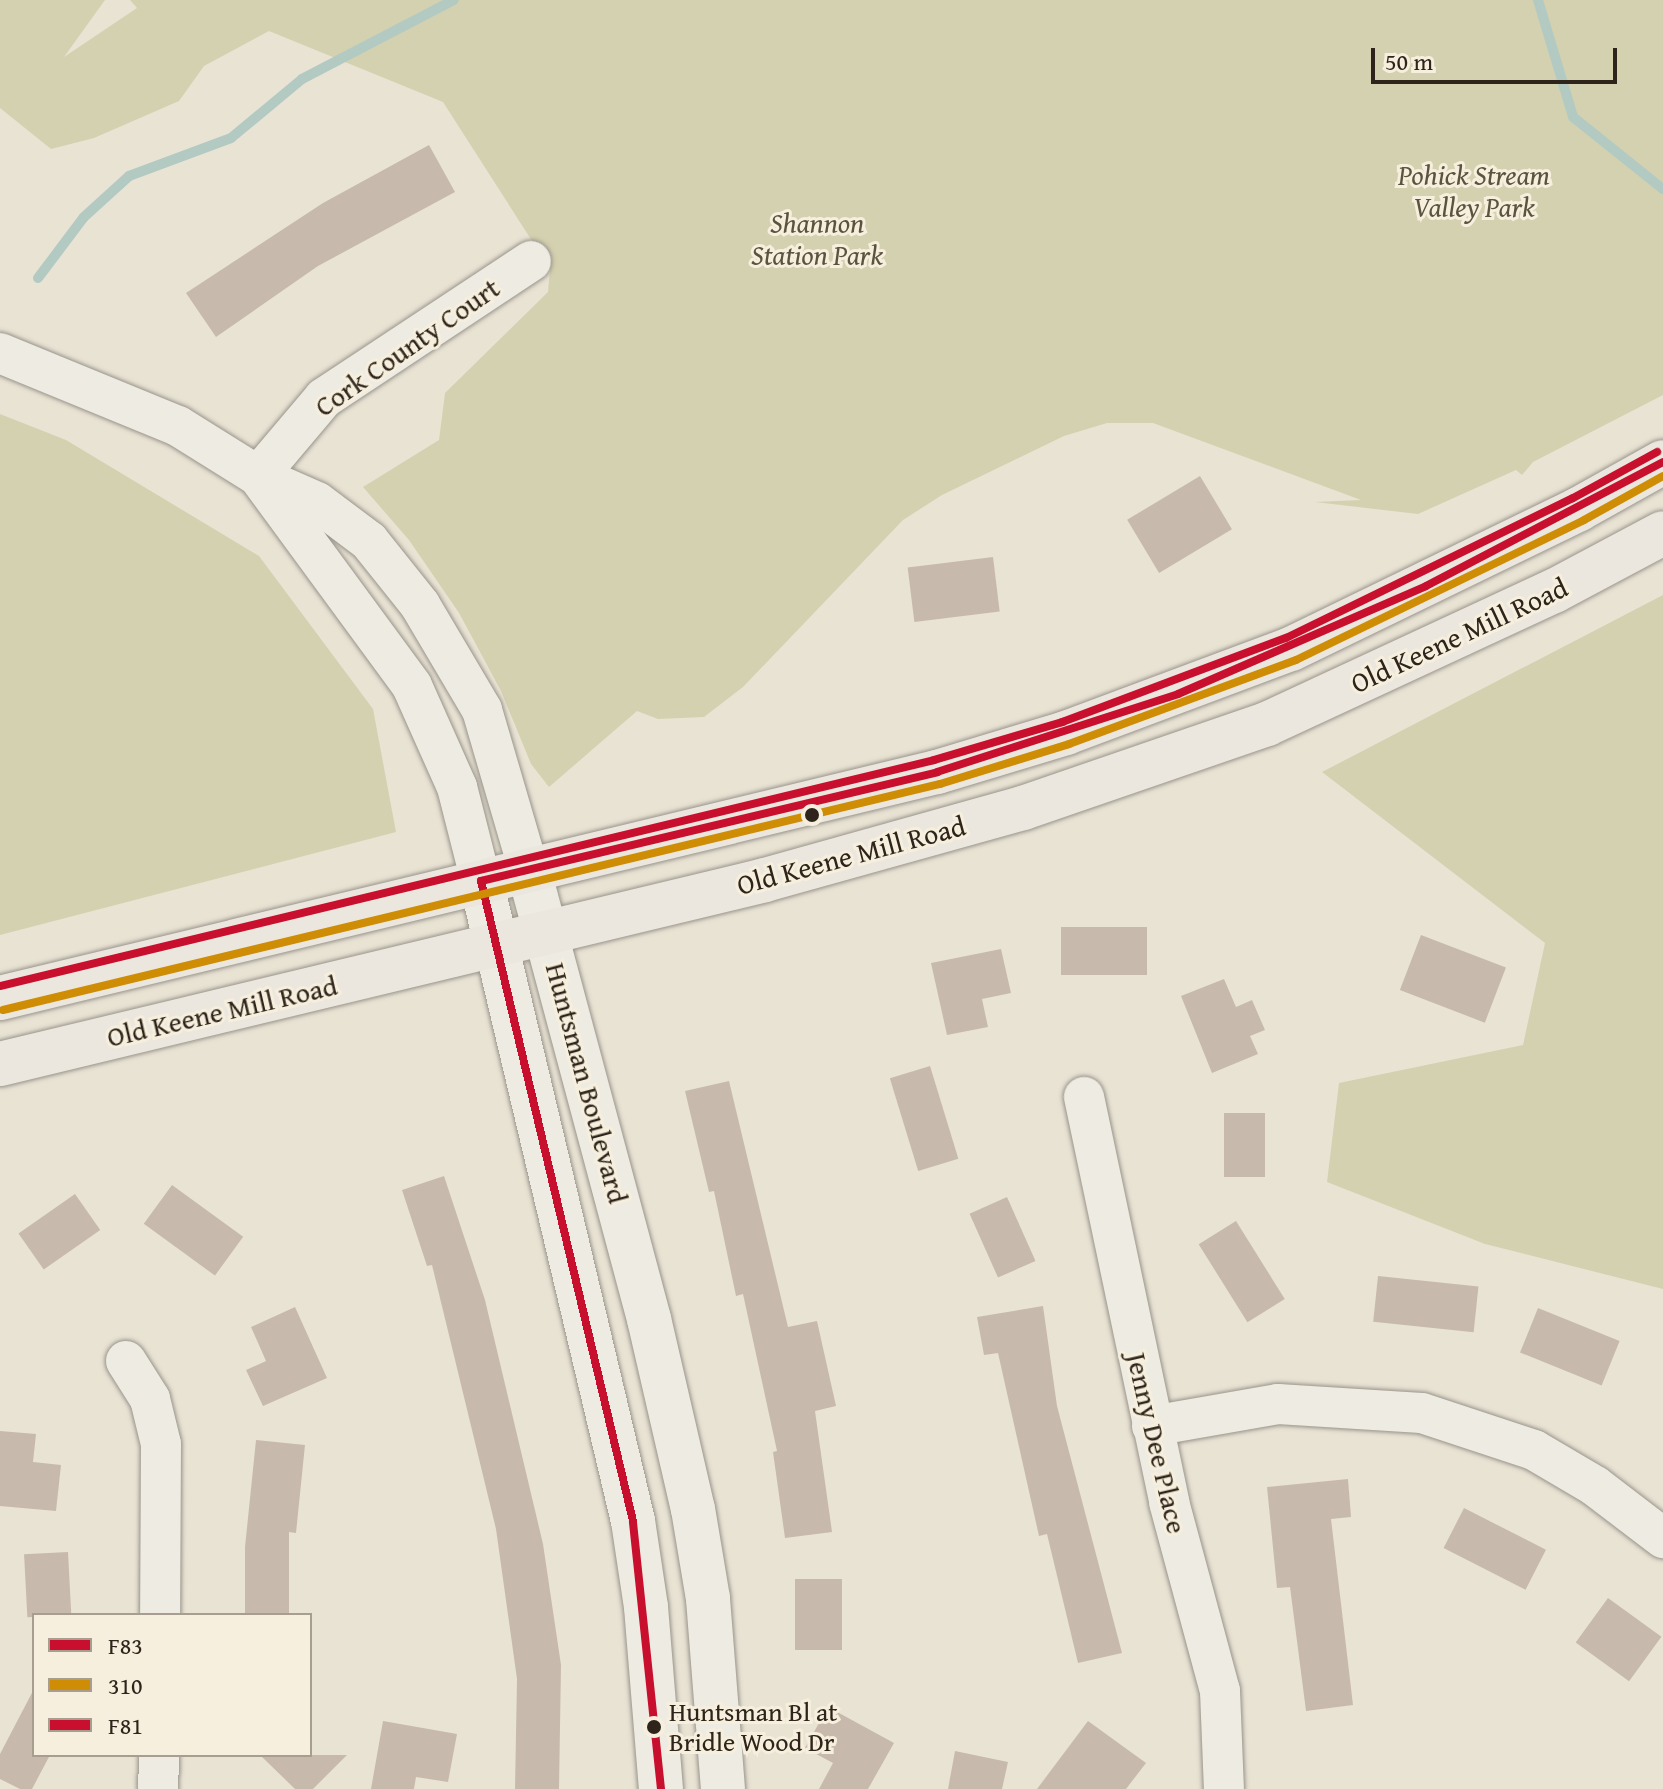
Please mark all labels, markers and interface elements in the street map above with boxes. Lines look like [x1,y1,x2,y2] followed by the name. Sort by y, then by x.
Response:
[1375,32,1621,82] scale bar
[1385,44,1433,79] text: 50 m
[1398,158,1550,224] park label: Pohick Stream Valley Park
[751,206,883,272] park label: Shannon Station Park
[308,271,506,423] street label: Cork County Court
[1345,570,1573,700] street label: Old Keene Mill Road
[804,807,820,823] unlabelled marker
[733,808,969,902] street label: Old Keene Mill Road
[539,959,635,1207] street label: Huntsman Boulevard
[104,968,340,1054] street label: Old Keene Mill Road
[1120,1349,1194,1537] street label: Jenny Dee Place
[32,1613,312,1757] legend
[108,1628,143,1663] text: F83
[108,1668,143,1703] text: 310
[669,1696,838,1758] place label: Huntsman Bl at Bridle Wood Dr
[108,1708,143,1743] text: F81
[646,1719,662,1735] marker: Huntsman Bl at Bridle Wood Dr

